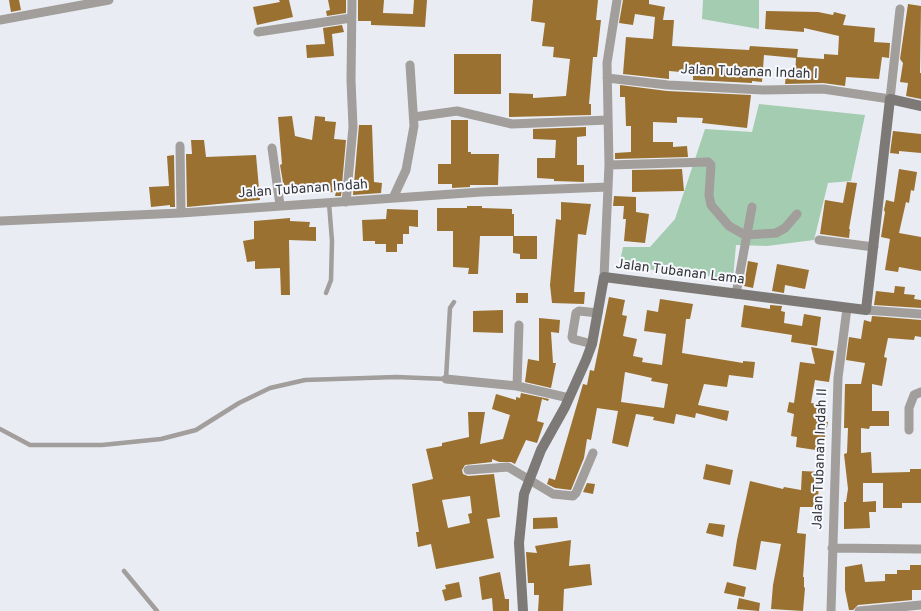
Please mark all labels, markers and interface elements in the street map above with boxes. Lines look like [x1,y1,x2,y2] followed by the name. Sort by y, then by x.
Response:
[680,62,818,84] street label: Jalan Tubanan Indah I
[237,177,369,203] street label: Jalan Tubanan Indah
[615,257,745,289] street label: Jalan Tubanan Lama
[810,388,832,530] street label: Jalan Tubanan Indah II

